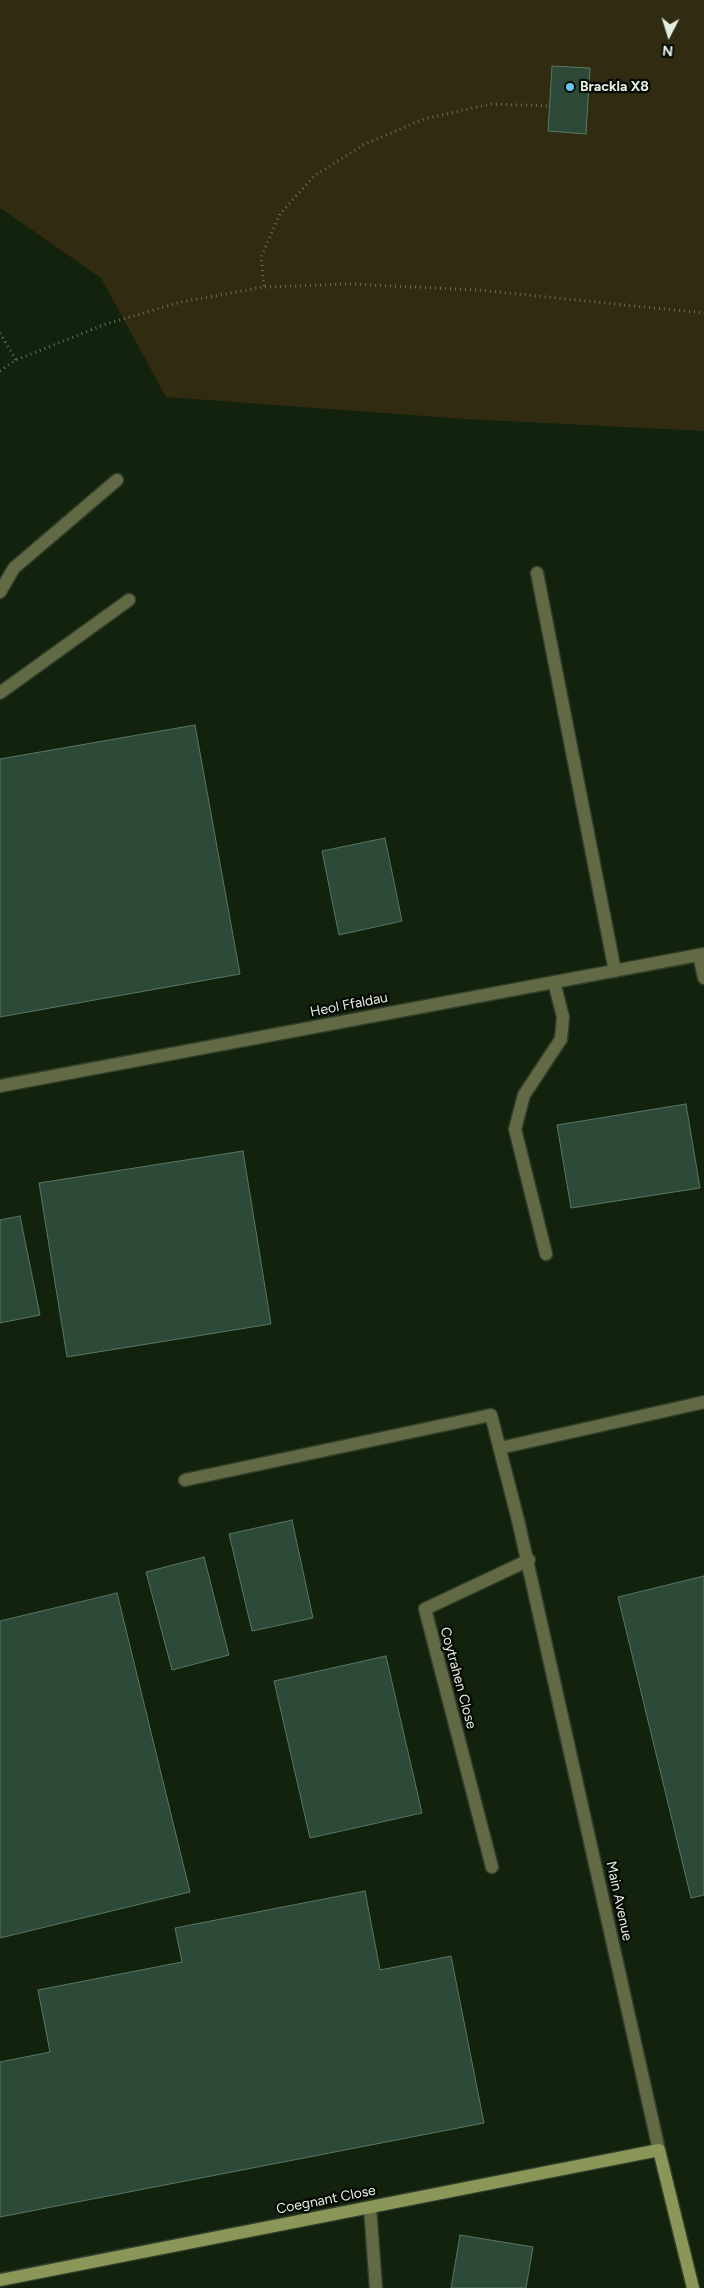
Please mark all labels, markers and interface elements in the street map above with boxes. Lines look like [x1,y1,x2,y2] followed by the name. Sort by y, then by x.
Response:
[644,10,694,60] north arrow
[662,42,674,59] text: N
[580,79,649,95] place label: Brackla X8
[564,81,576,93] marker: Brackla X8
[309,989,389,1021] street label: Heol Ffaldau
[436,1625,480,1731] street label: Coytrahen Close
[602,1860,636,1942] street label: Main Avenue
[275,2182,377,2218] street label: Coegnant Close

